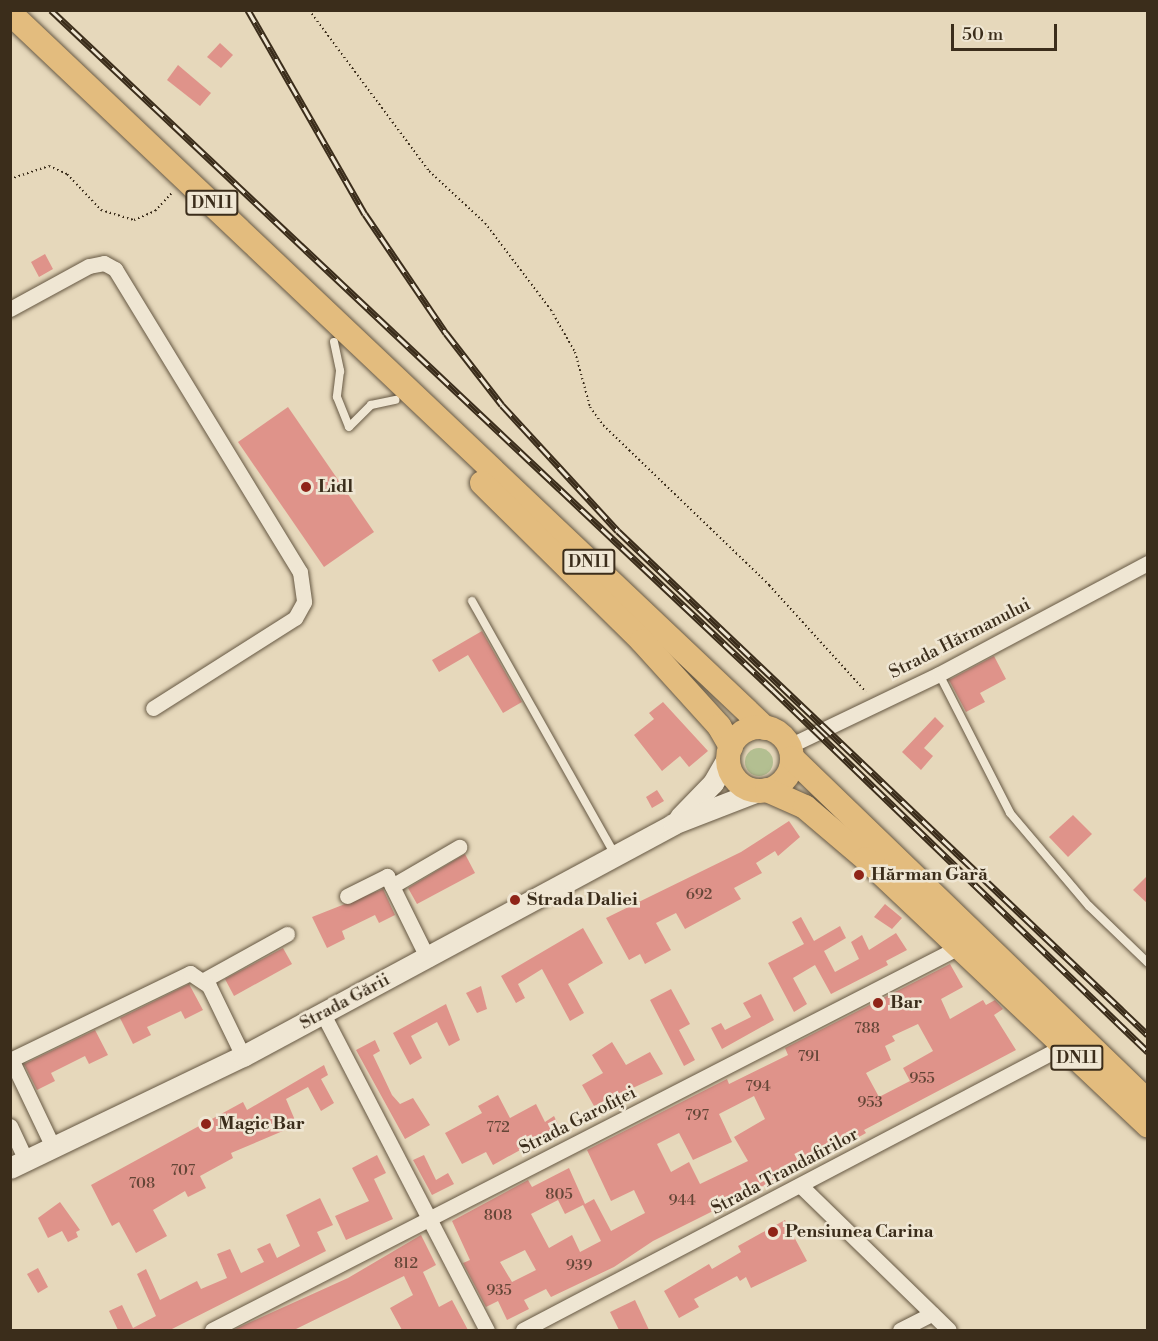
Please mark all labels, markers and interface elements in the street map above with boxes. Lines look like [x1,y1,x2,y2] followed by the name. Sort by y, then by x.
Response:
[954,12,1060,50] scale bar
[962,23,1003,46] text: 50 m
[185,190,239,216] road number: DN11
[318,476,353,498] place label: Lidl
[299,480,313,494] marker: Lidl
[562,549,616,575] road number: DN11
[886,594,1034,684] street label: Strada Hărmanului
[871,864,988,886] place label: Hărman Gară
[852,868,866,882] marker: Hărman Gară
[686,886,712,904] house number: 692
[527,889,638,911] place label: Strada Daliei
[508,893,522,907] marker: Strada Daliei
[296,969,394,1035] street label: Strada Gării
[890,992,922,1014] place label: Bar
[871,996,885,1010] marker: Bar
[854,1020,880,1038] house number: 788
[1050,1045,1104,1071] road number: DN11
[798,1048,820,1066] house number: 791
[909,1070,935,1088] house number: 955
[745,1078,771,1096] house number: 794
[516,1082,640,1160] street label: Strada Garofiței
[857,1094,883,1112] house number: 953
[685,1107,709,1125] house number: 797
[218,1113,305,1135] place label: Magic Bar
[199,1117,213,1131] marker: Magic Bar
[486,1119,510,1137] house number: 772
[708,1124,862,1220] street label: Strada Trandafirilor
[171,1162,195,1180] house number: 707
[129,1175,155,1193] house number: 708
[545,1186,573,1204] house number: 805
[668,1192,696,1210] house number: 944
[484,1207,512,1225] house number: 808
[785,1221,934,1243] place label: Pensiunea Carina
[766,1225,780,1239] marker: Pensiunea Carina
[394,1255,418,1273] house number: 812
[566,1257,592,1275] house number: 939
[486,1282,512,1300] house number: 935

